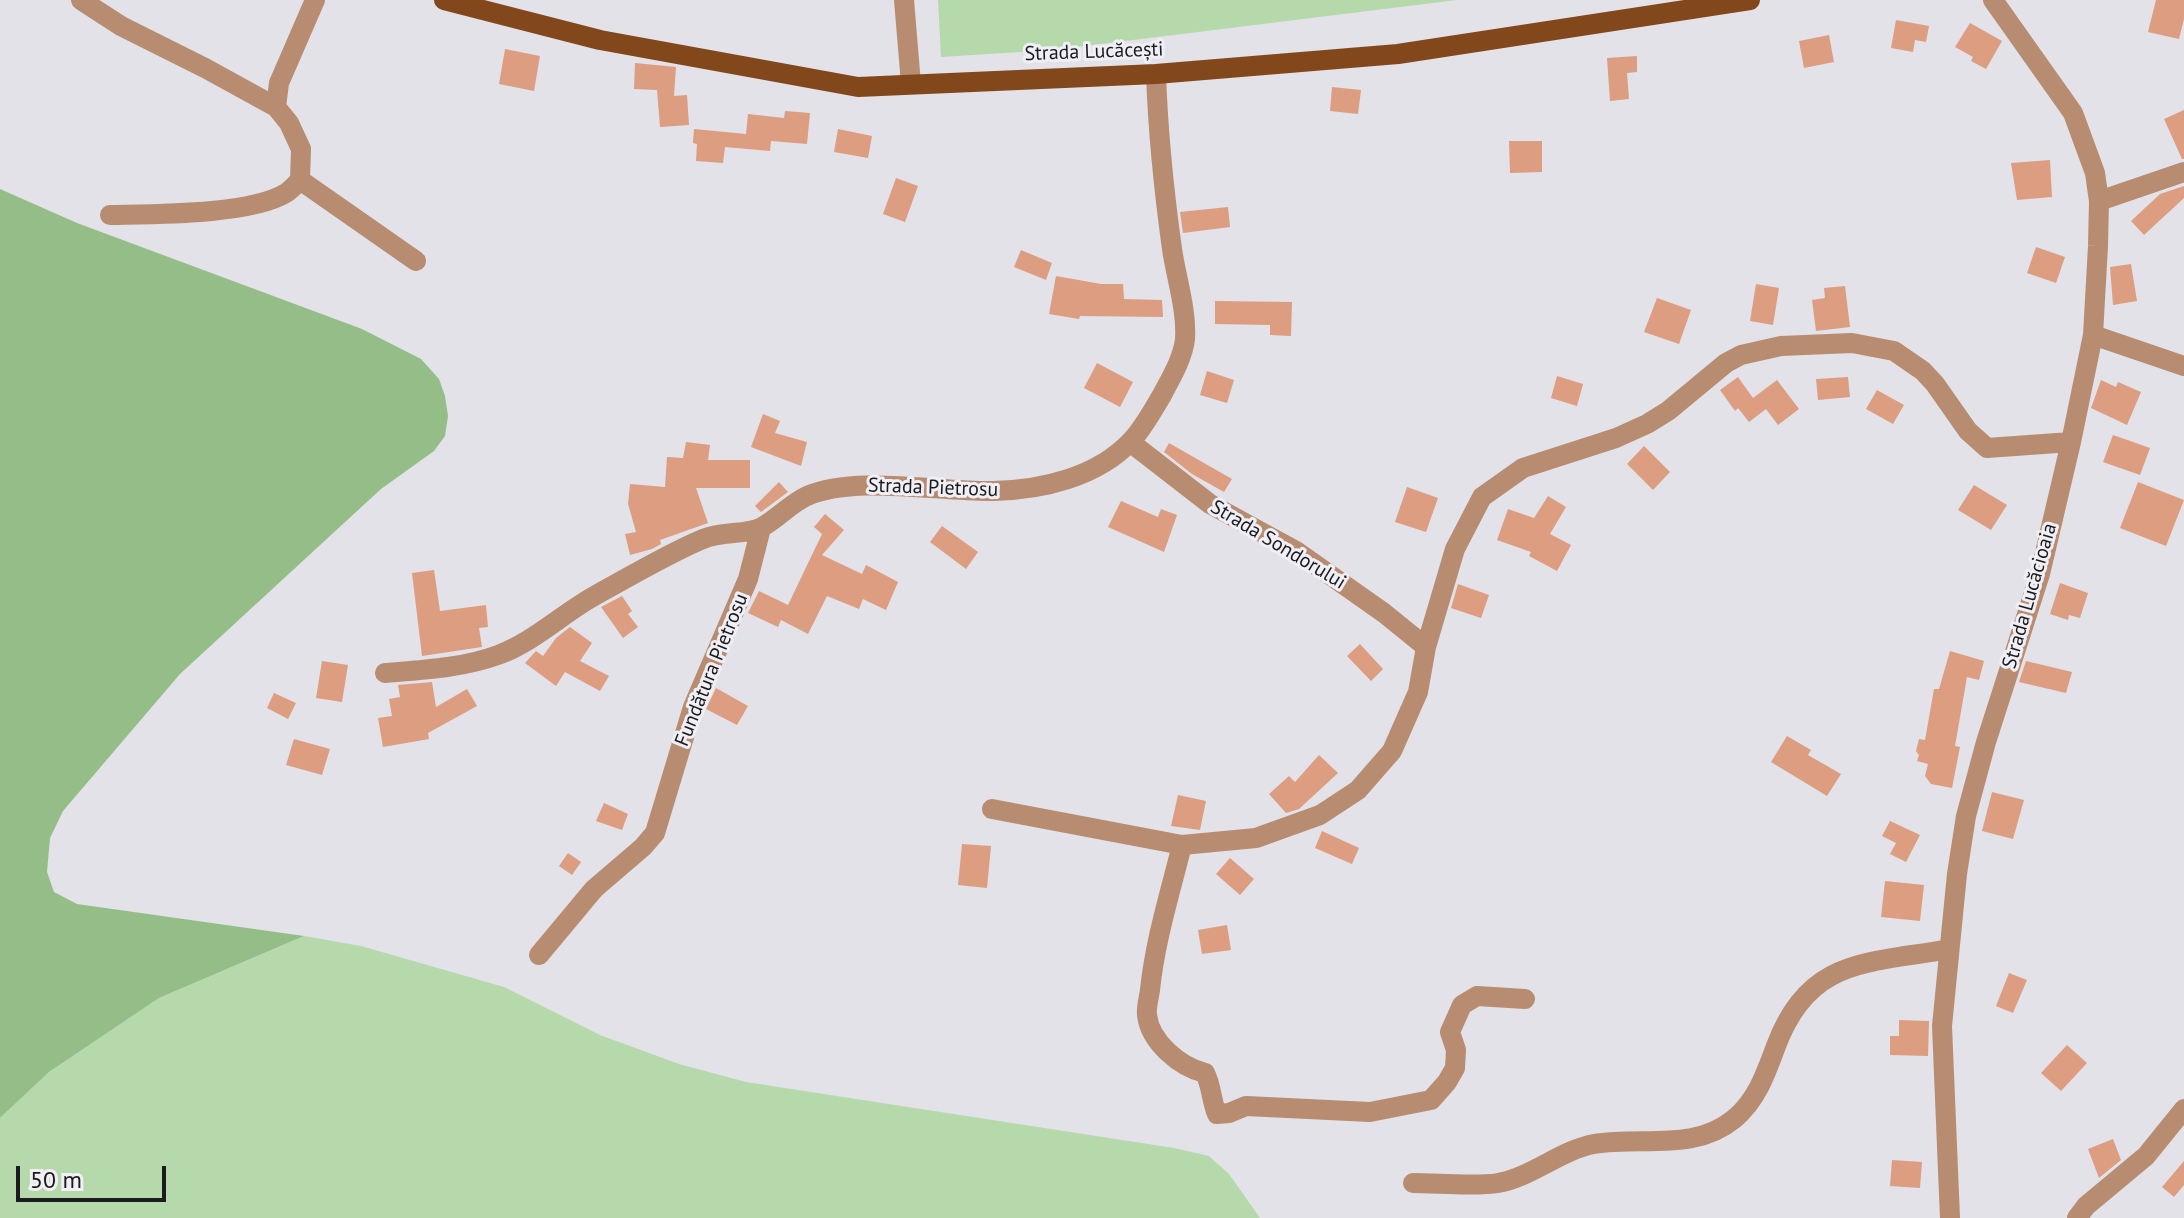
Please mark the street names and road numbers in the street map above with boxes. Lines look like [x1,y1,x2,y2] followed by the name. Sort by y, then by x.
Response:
[1024,38,1164,66] street label: Strada Lucăcești
[867,474,999,502] street label: Strada Pietrosu
[1206,495,1350,595] street label: Strada Sondorului
[1998,521,2062,671] street label: Strada Lucăcioaia
[670,590,754,750] street label: Fundătura Pietrosu

